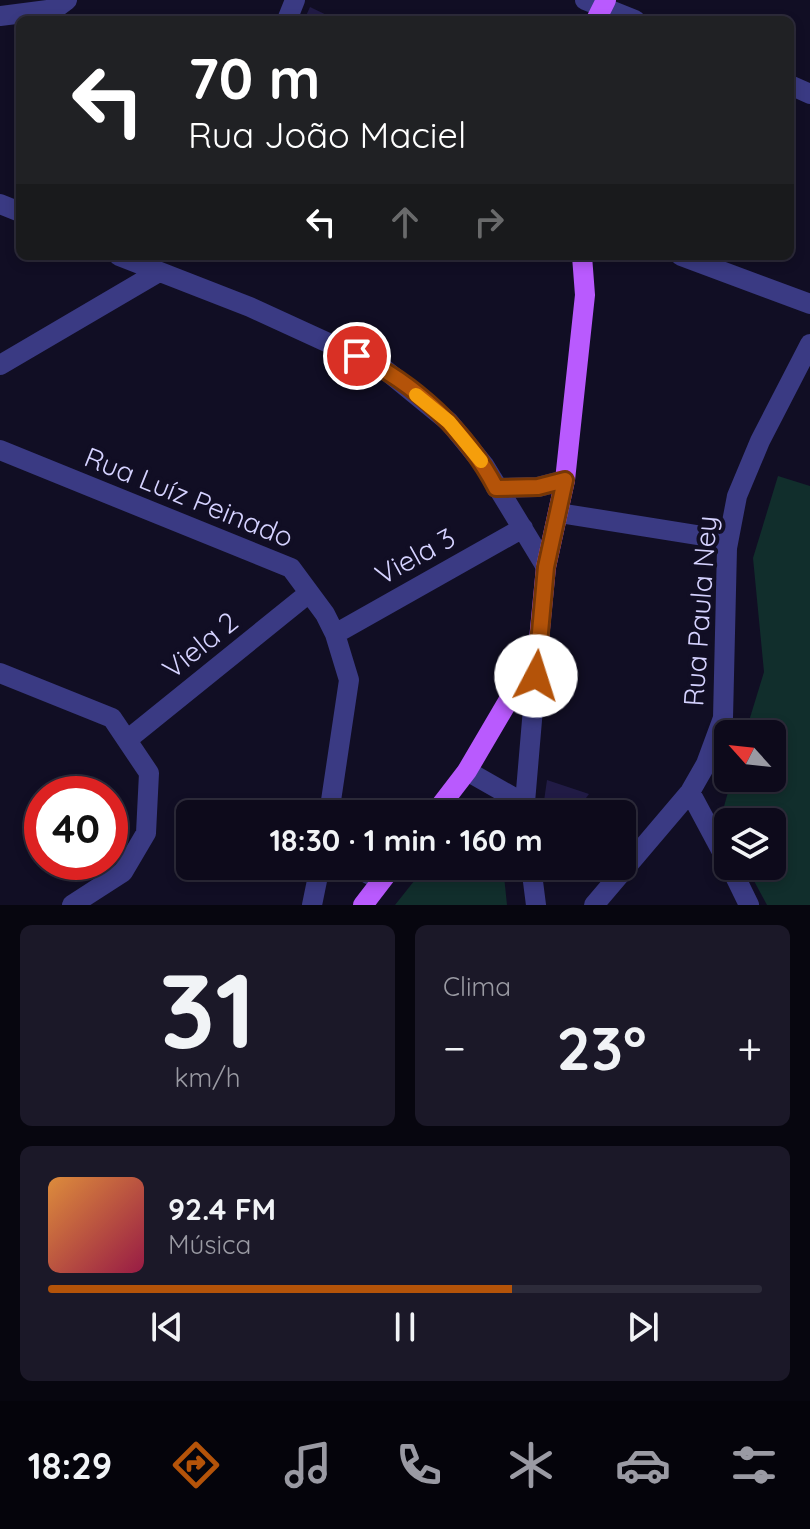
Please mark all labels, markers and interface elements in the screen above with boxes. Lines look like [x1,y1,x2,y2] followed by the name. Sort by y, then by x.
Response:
[188,43,320,113] text: 70 m
[56,48,160,152] icon: left
[188,112,466,157] text: Rua João Maciel
[299,200,343,244] icon: left
[383,200,427,244] icon: ahead
[467,200,511,244] icon: right
[323,322,391,390] pin
[335,334,379,378] icon: arrive
[80,439,299,554] street label: Rua Luíz Peinado
[675,514,724,708] street label: Rua Paula Ney
[369,519,461,592] street label: Viela 3
[155,604,245,686] street label: Viela 2
[494,634,578,718] position arrow
[714,720,786,792] north arrow
[714,720,786,880] map controls
[24,776,128,880] speed limit sign: 40
[714,808,786,880] button: layers
[269,821,543,859] text: 18:30 · 1 min · 160 m
[159,944,256,1074] text: 31
[443,970,511,1003] text: Clima
[557,1010,647,1085] text: 23°
[443,1020,466,1075] text: −
[737,1020,762,1075] text: +
[175,1061,240,1094] text: km/h
[168,1190,276,1228] text: 92.4 FM
[168,1228,251,1261] text: Música
[145,1305,189,1349] icon: previous
[383,1305,427,1349] icon: pause
[621,1305,665,1349] icon: next
[168,1437,224,1493] icon: directions
[280,1437,336,1493] icon: music
[391,1437,447,1493] icon: phone
[503,1437,559,1493] icon: climate
[615,1437,671,1493] icon: car
[726,1437,782,1493] icon: filters
[28,1443,112,1488] text: 18:29

